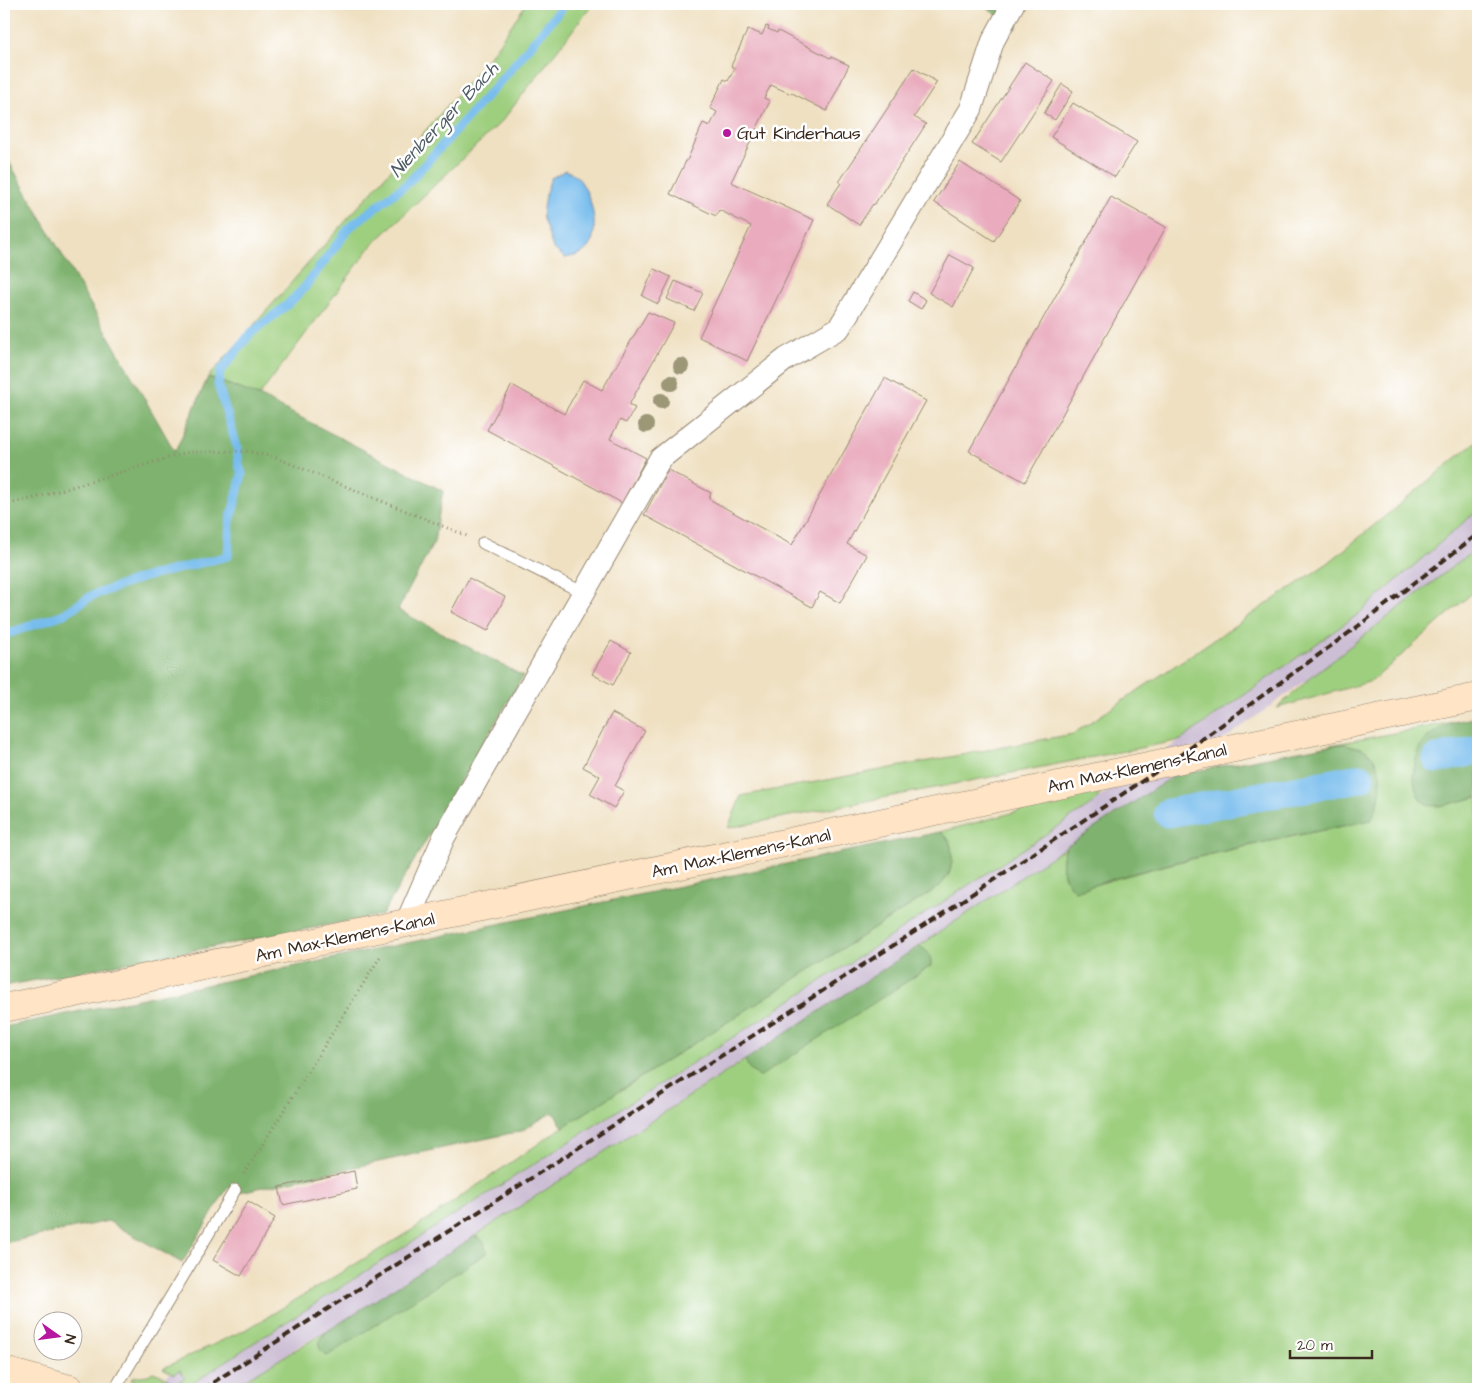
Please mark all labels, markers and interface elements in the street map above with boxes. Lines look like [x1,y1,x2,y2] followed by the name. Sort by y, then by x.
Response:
[383,55,506,184] water label: Nienberger Bach
[737,121,861,146] place label: Gut Kinderhaus
[721,127,733,139] marker: Gut Kinderhaus
[1045,737,1229,800] street label: Am Max-Klemens-Kanal
[649,822,833,885] street label: Am Max-Klemens-Kanal
[253,906,437,969] street label: Am Max-Klemens-Kanal
[32,1310,82,1360] north arrow
[1290,1328,1372,1360] scale bar
[59,1332,80,1346] text: N
[1297,1335,1333,1356] text: 20 m

